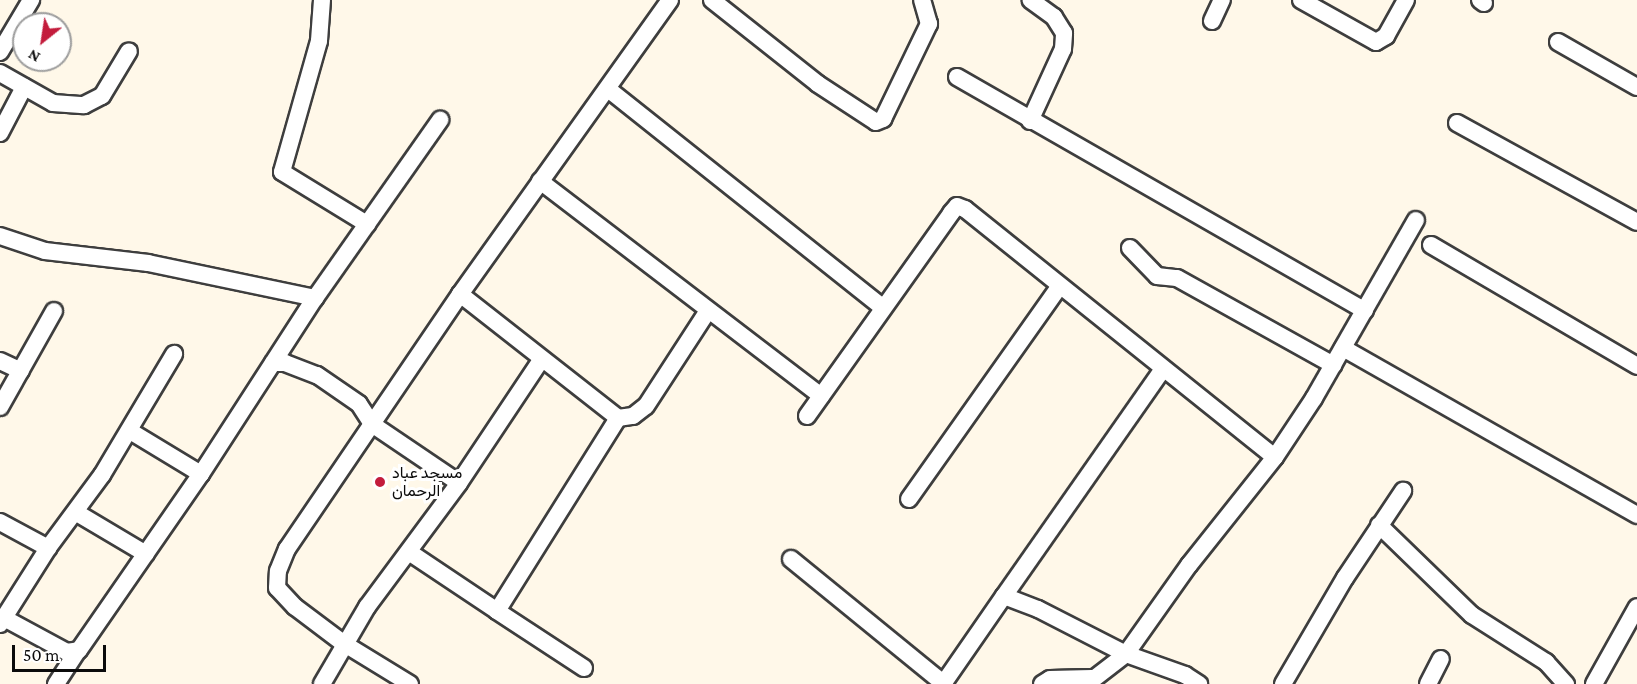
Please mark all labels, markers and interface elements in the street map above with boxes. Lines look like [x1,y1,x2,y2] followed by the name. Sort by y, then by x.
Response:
[12,12,72,72] north arrow
[25,46,43,66] text: N
[392,463,462,501] place label: مسجد عباد الرحمان
[373,475,387,489] marker: مسجد عباد الرحمان
[15,633,110,671] scale bar
[23,645,60,665] text: 50 m

